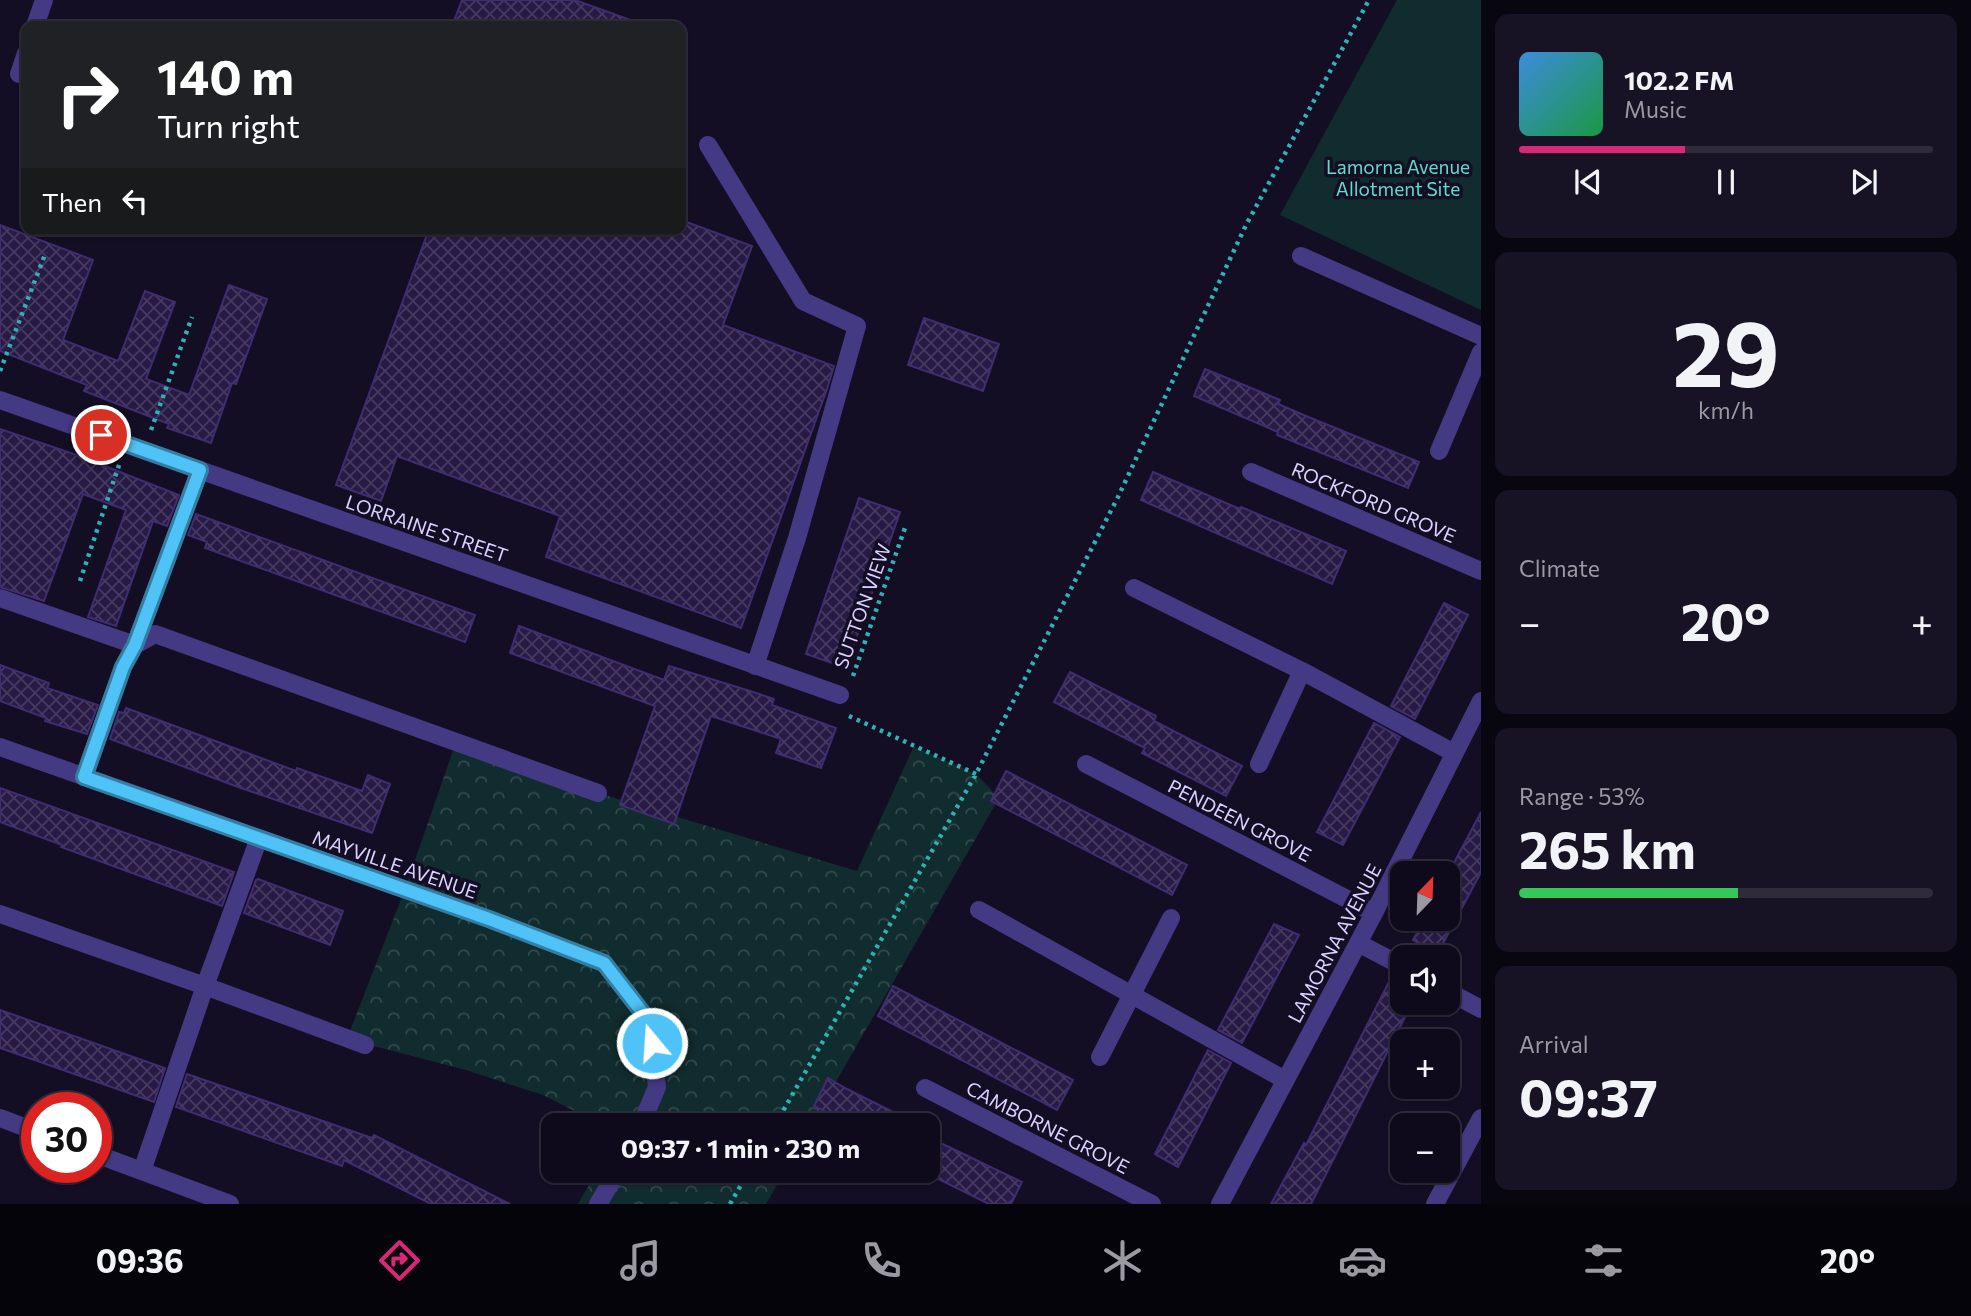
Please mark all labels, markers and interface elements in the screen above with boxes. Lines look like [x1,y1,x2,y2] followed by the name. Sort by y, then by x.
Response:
[157,45,294,105] text: 140 m
[42,49,133,140] icon: right
[1624,64,1734,95] text: 102.2 FM
[1624,95,1687,123] text: Music
[157,105,300,145] text: Turn right
[1326,155,1470,200] park label: Lamorna Avenue Allotment Site
[1569,163,1607,201] icon: previous
[1707,163,1745,201] icon: pause
[1845,163,1883,201] icon: next
[116,182,154,220] icon: left
[42,186,102,217] text: Then
[1672,294,1780,406] text: 29
[1698,396,1754,424] text: km/h
[71,405,131,465] pin
[82,416,120,454] icon: arrive
[1288,457,1460,547] street label: ROCKFORD GROVE
[343,489,511,567] street label: LORRAINE STREET
[829,540,895,672] street label: SUTTON VIEW
[1519,554,1600,582] text: Climate
[1681,588,1771,652] text: 20°
[1519,598,1541,645] text: −
[1911,598,1933,645] text: +
[1164,774,1316,866] street label: PENDEEN GROVE
[1519,782,1645,810] text: Range · 53%
[1519,816,1696,880] text: 265 km
[310,825,480,903] street label: MAYVILLE AVENUE
[1282,860,1386,1026] street label: LAMORNA AVENUE
[1390,861,1460,931] north arrow
[1390,861,1460,1183] map controls
[1390,945,1460,1015] button: sound
[615,1006,689,1080] position arrow
[1390,1029,1460,1099] button: +
[1519,1030,1589,1058] text: Arrival
[1519,1064,1658,1128] text: 09:37
[963,1076,1133,1178] street label: CAMBORNE GROVE
[21,1092,112,1183] speed limit sign: 30
[1390,1113,1460,1183] button: −
[621,1132,860,1163] text: 09:37 · 1 min · 230 m
[375,1236,424,1285] icon: directions
[616,1236,665,1285] icon: music
[857,1236,906,1285] icon: phone
[1098,1236,1147,1285] icon: climate
[1338,1236,1387,1285] icon: car
[1579,1236,1628,1285] icon: filters
[96,1240,184,1280] text: 09:36
[1820,1240,1875,1280] text: 20°

